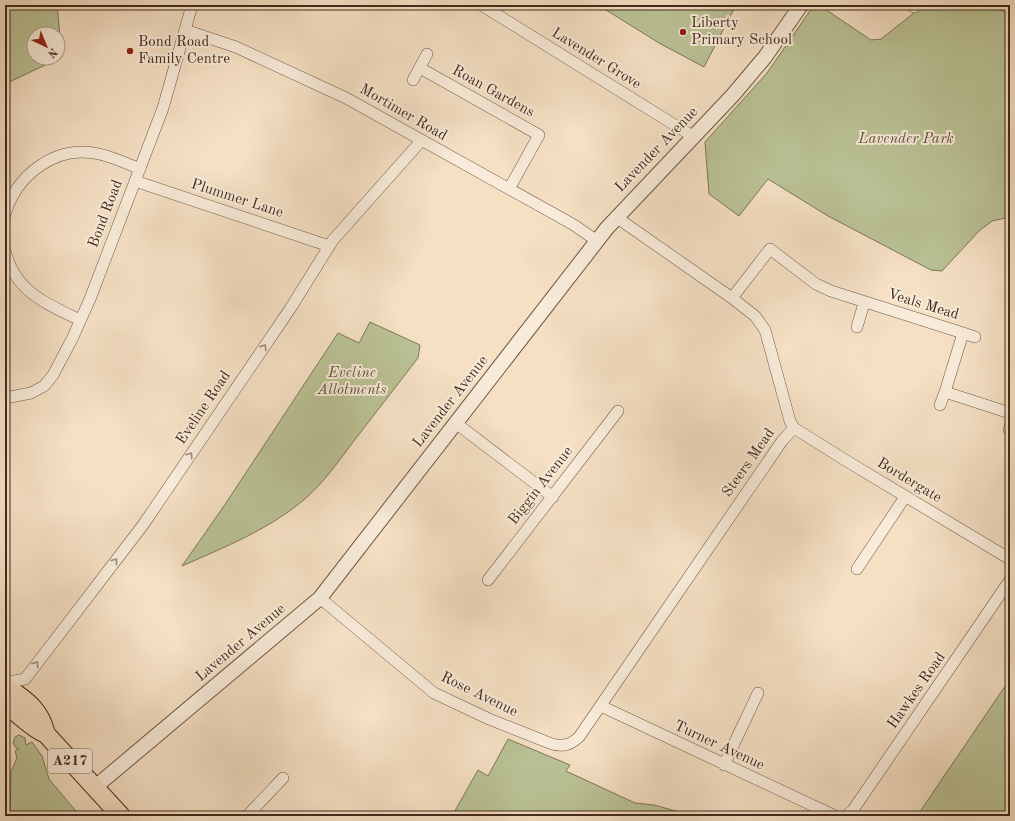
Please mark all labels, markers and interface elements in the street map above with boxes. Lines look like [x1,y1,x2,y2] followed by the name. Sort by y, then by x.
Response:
[691,16,792,48] place label: Liberty Primary School
[26,26,66,66] north arrow
[549,26,643,92] street label: Lavender Grove
[678,27,688,37] marker: Liberty Primary School
[138,35,230,67] place label: Bond Road Family Centre
[45,45,59,59] text: N
[125,46,135,56] marker: Bond Road Family Centre
[449,63,537,121] street label: Roan Gardens
[357,82,449,144] street label: Mortimer Road
[613,104,701,195] street label: Lavender Avenue
[857,132,954,147] park label: Lavender Park
[189,177,285,221] street label: Plummer Lane
[86,178,126,250] street label: Bond Road
[885,287,961,323] street label: Veals Mead
[259,345,266,352] one-way arrow
[411,353,491,451] street label: Lavender Avenue
[316,366,387,398] park label: Eveline Allotments
[174,368,234,448] street label: Eveline Road
[720,426,778,500] street label: Steers Mead
[506,444,576,528] street label: Biggin Avenue
[185,452,192,459] one-way arrow
[874,456,944,506] street label: Bordergate
[110,558,117,565] one-way arrow
[193,601,289,685] street label: Lavender Avenue
[885,650,949,732] street label: Hawkes Road
[31,661,39,668] one-way arrow
[438,670,520,720] street label: Rose Avenue
[671,719,767,774] street label: Turner Avenue
[48,749,92,773] road number: A217

